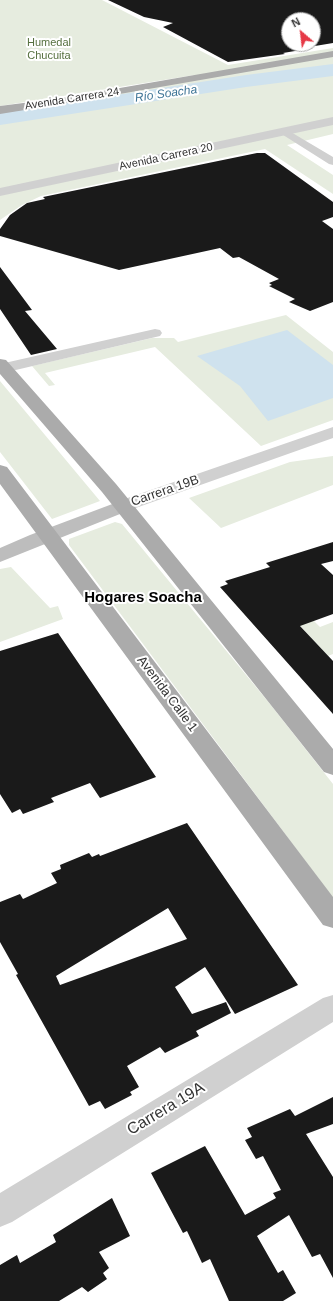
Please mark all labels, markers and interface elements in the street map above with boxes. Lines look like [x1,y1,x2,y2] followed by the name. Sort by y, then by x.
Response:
[281,12,321,52] north arrow
[290,15,302,29] text: N
[27,36,71,62] park label: Humedal Chucuita
[134,83,198,105] water label: Río Soacha
[24,85,120,113] street label: Avenida Carrera 24
[118,141,214,173] street label: Avenida Carrera 20
[129,472,201,510] street label: Carrera 19B
[84,589,202,607] district label: Hogares Soacha
[133,653,201,735] street label: Avenida Calle 1
[124,1078,208,1140] street label: Carrera 19A

